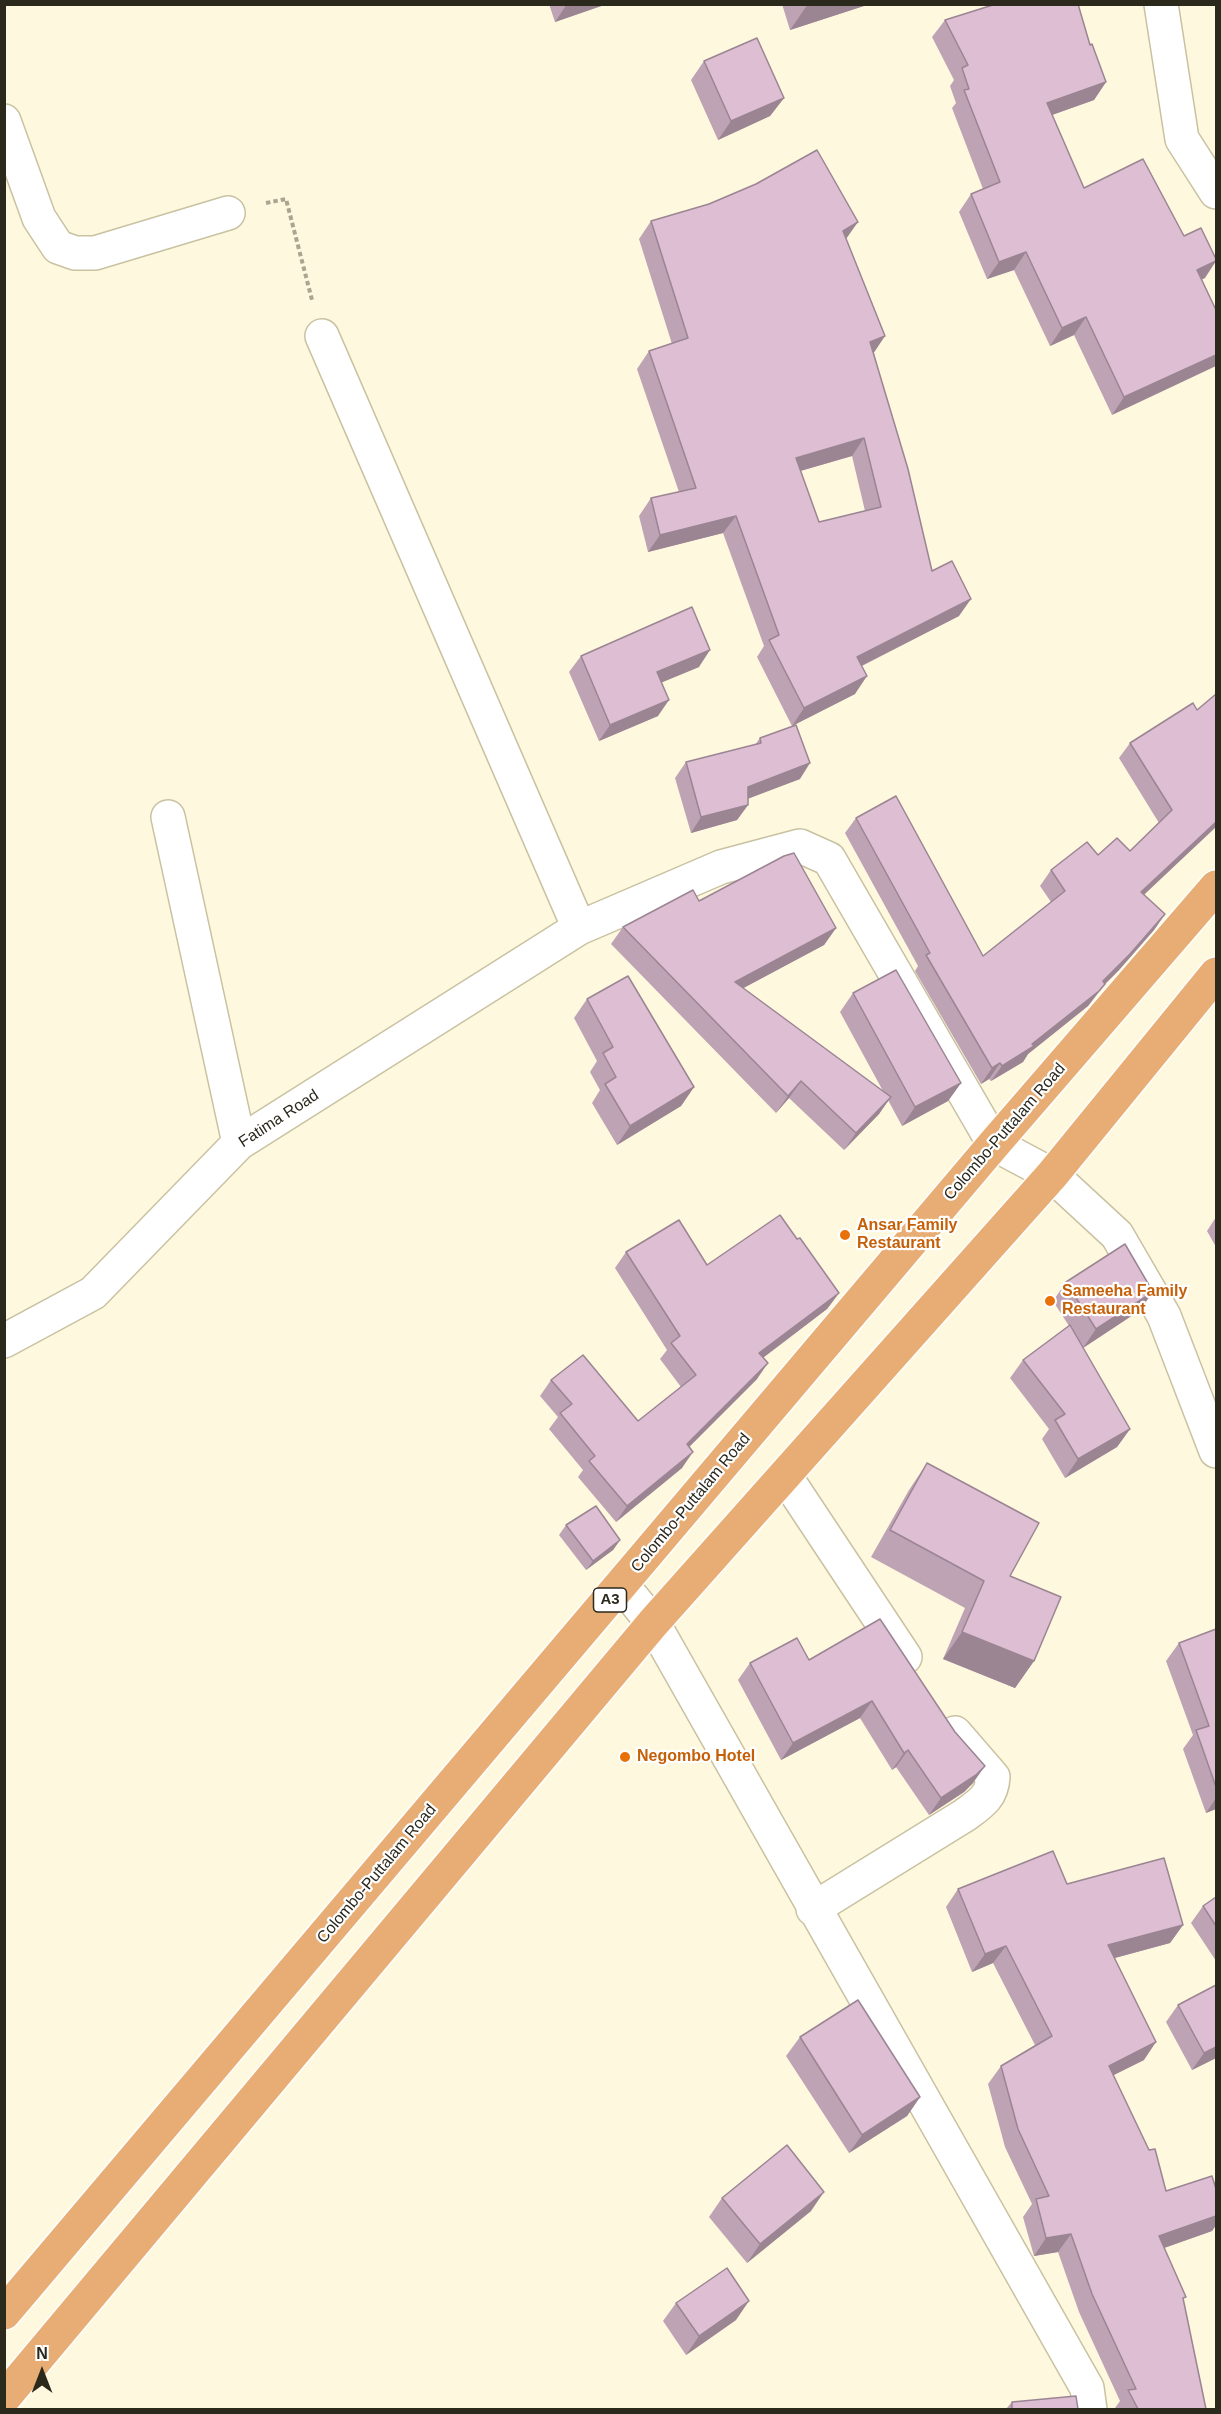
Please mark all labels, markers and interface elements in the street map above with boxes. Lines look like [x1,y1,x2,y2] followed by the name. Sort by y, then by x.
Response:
[940,1060,1070,1204] street label: Colombo-Puttalam Road
[235,1086,323,1152] street label: Fatima Road
[857,1216,957,1254] place label: Ansar Family Restaurant
[838,1228,852,1242] marker: Ansar Family Restaurant
[1062,1282,1187,1320] place label: Sameeha Family Restaurant
[1043,1294,1057,1308] marker: Sameeha Family Restaurant
[627,1430,755,1576] street label: Colombo-Puttalam Road
[594,1588,626,1612] road number: A3
[637,1747,755,1767] place label: Negombo Hotel
[618,1750,632,1764] marker: Negombo Hotel
[313,1801,441,1947] street label: Colombo-Puttalam Road
[12,2342,72,2402] north arrow
[36,2345,48,2362] text: N

